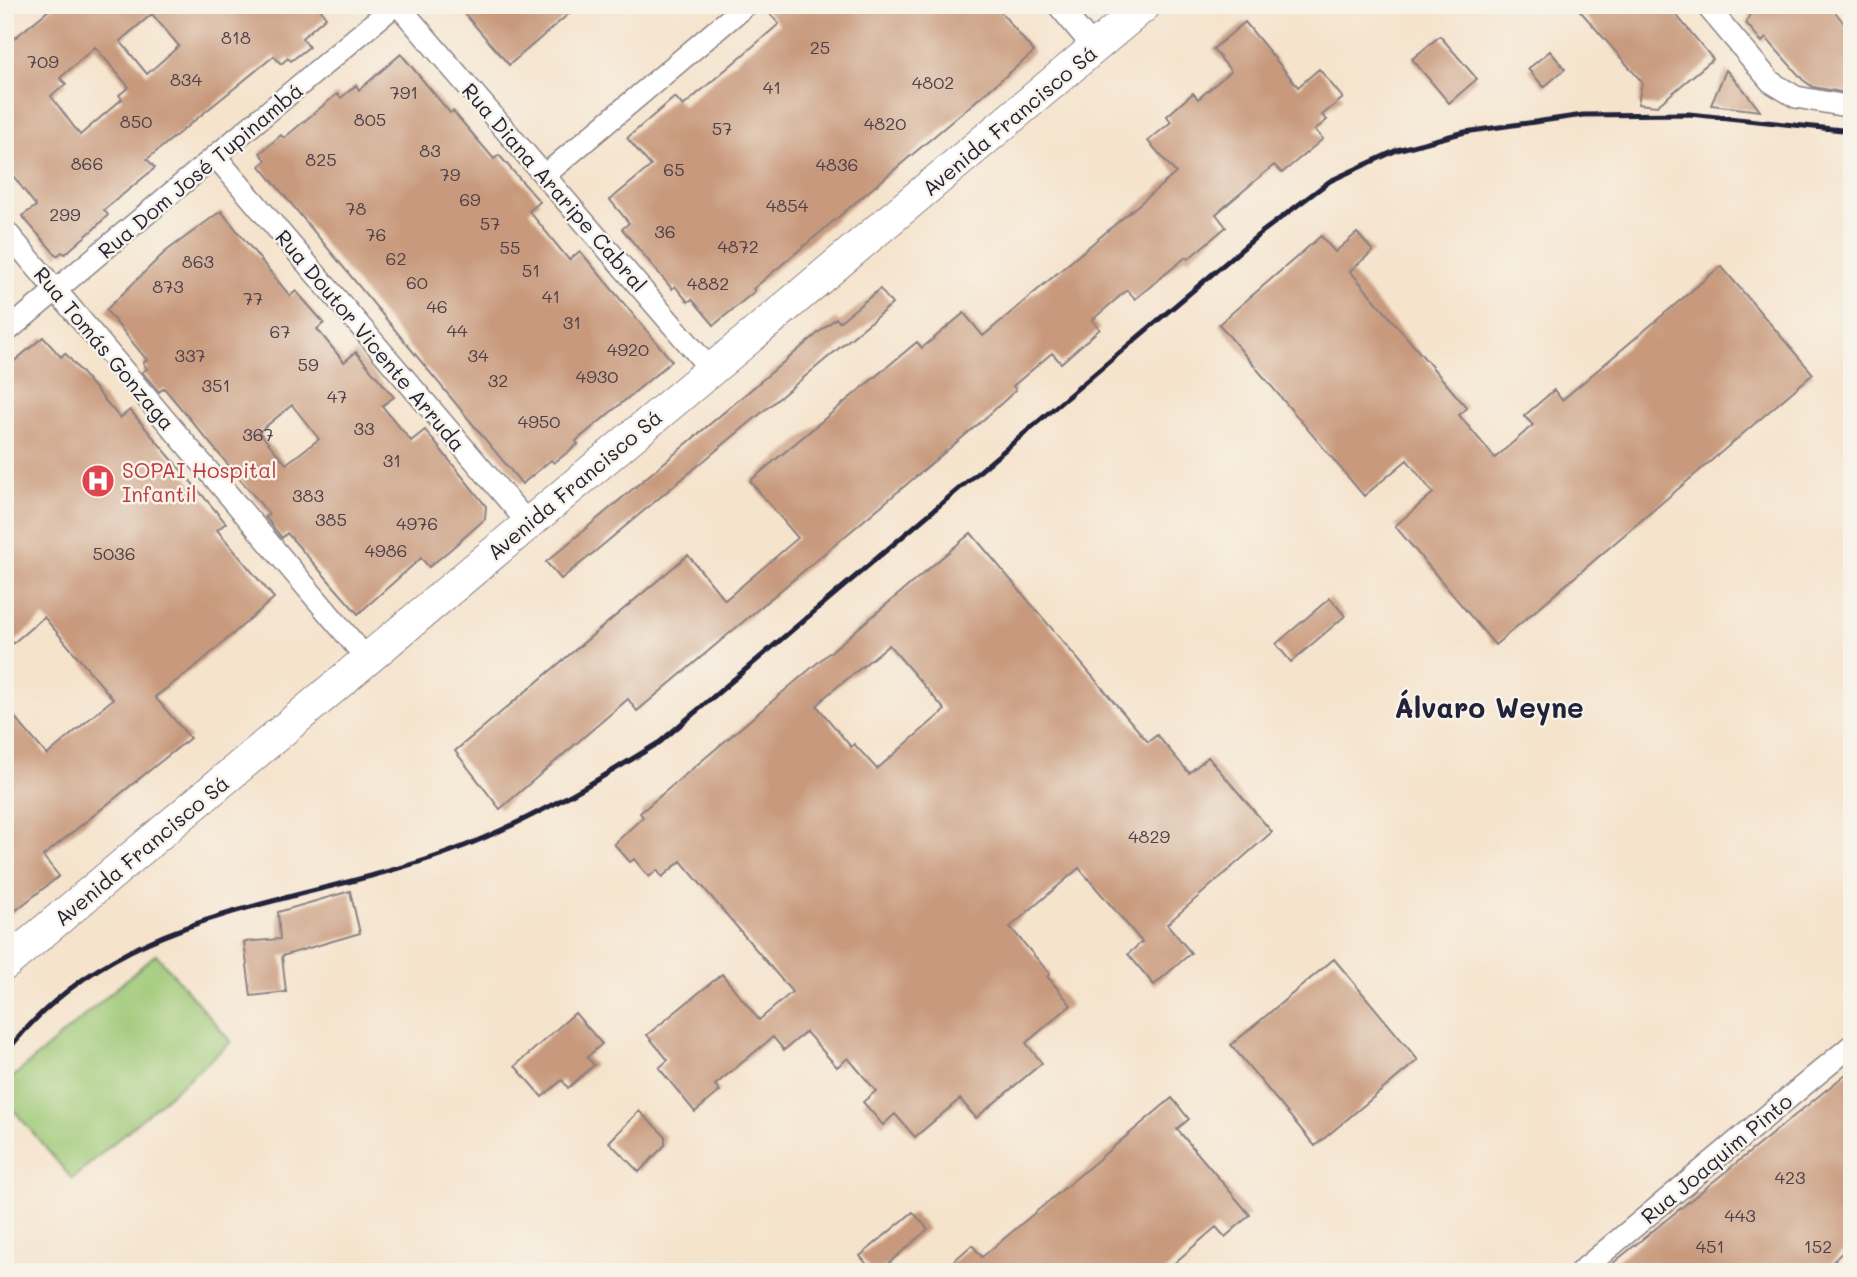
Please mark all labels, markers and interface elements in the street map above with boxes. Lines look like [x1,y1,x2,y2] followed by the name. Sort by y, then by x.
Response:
[221,25,251,49] house number: 818
[810,35,830,59] house number: 25
[916,39,1102,201] street label: Avenida Francisco Sá
[27,49,59,73] house number: 709
[170,67,202,91] house number: 834
[912,70,954,94] house number: 4802
[763,75,781,99] house number: 41
[92,76,308,264] street label: Rua Dom José Tupinambá
[457,77,653,297] street label: Rua Diana Araripe Cabral
[390,80,418,104] house number: 791
[354,107,386,131] house number: 805
[120,109,152,133] house number: 850
[864,111,906,135] house number: 4820
[712,116,732,140] house number: 57
[419,138,441,162] house number: 83
[305,147,337,171] house number: 825
[71,151,103,175] house number: 866
[816,152,858,176] house number: 4836
[663,157,685,181] house number: 65
[440,162,461,186] house number: 79
[459,187,481,211] house number: 69
[766,193,809,217] house number: 4854
[346,196,367,220] house number: 78
[49,202,81,226] house number: 299
[480,211,500,235] house number: 57
[654,219,676,243] house number: 36
[366,222,386,246] house number: 76
[270,224,472,456] street label: Rua Doutor Vicente Arruda
[717,234,759,258] house number: 4872
[500,235,521,259] house number: 55
[386,246,406,270] house number: 62
[182,249,214,273] house number: 863
[522,258,540,282] house number: 51
[29,261,181,435] street label: Rua Tomás Gonzaga
[406,270,428,294] house number: 60
[687,271,729,295] house number: 4882
[152,274,184,298] house number: 873
[542,284,560,308] house number: 41
[243,286,263,310] house number: 77
[426,294,448,318] house number: 46
[563,310,581,334] house number: 31
[446,318,468,342] house number: 44
[270,319,290,343] house number: 67
[607,337,649,361] house number: 4920
[174,343,206,367] house number: 337
[467,343,489,367] house number: 34
[297,352,319,376] house number: 59
[576,364,618,388] house number: 4930
[488,368,508,392] house number: 32
[201,373,231,397] house number: 351
[327,384,347,408] house number: 47
[481,403,667,565] street label: Avenida Francisco Sá
[518,409,560,433] house number: 4950
[353,416,375,440] house number: 33
[242,422,274,446] house number: 367
[383,448,401,472] house number: 31
[122,456,277,507] place label: SOPAI Hospital Infantil
[79,462,117,500] hospital icon: SOPAI Hospital Infantil
[292,483,324,507] house number: 383
[315,507,347,531] house number: 385
[396,511,438,535] house number: 4976
[365,538,407,562] house number: 4986
[92,541,136,565] house number: 5036
[1394,689,1584,726] district label: Álvaro Weyne
[48,769,234,931] street label: Avenida Francisco Sá
[1128,824,1170,848] house number: 4829
[1635,1087,1797,1229] street label: Rua Joaquim Pinto
[1774,1165,1806,1189] house number: 423
[1724,1203,1756,1227] house number: 443
[1695,1234,1725,1258] house number: 451
[1804,1234,1832,1258] house number: 152

